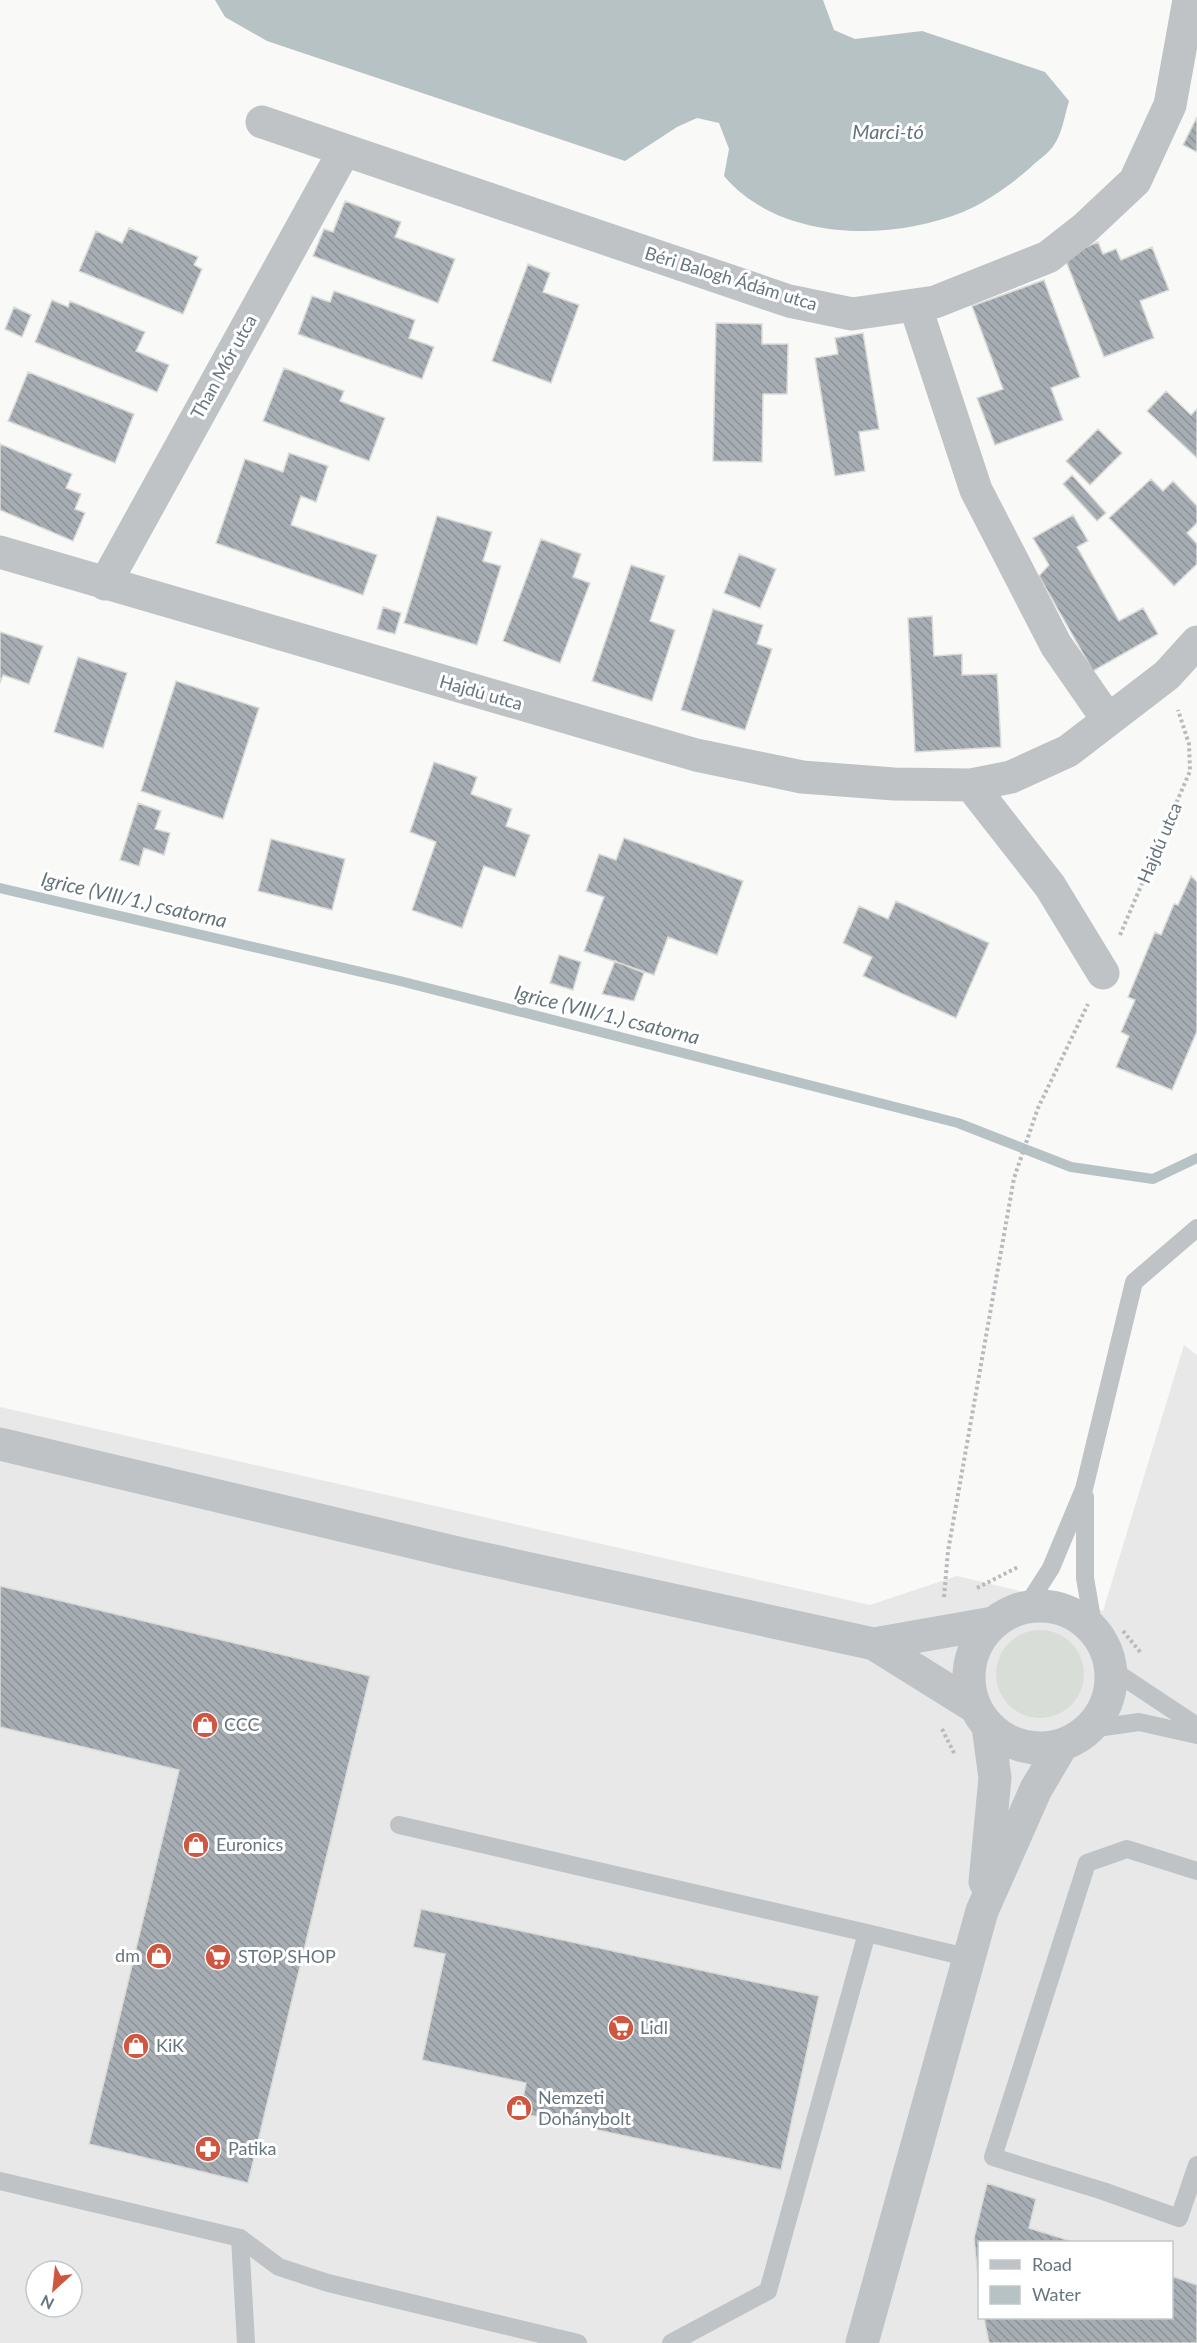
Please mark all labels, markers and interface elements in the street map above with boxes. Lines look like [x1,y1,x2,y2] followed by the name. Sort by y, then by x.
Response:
[852,119,924,143] water label: Marci-tó
[642,241,820,315] street label: Béri Balogh Ádám utca
[185,311,261,422] street label: Than Mór utca
[437,670,525,714] street label: Hajdú utca
[1132,799,1186,886] street label: Hajdú utca
[39,866,229,932] water label: Igrice (VIII/1.) csatorna
[512,979,702,1049] water label: Igrice (VIII/1.) csatorna
[190,1710,220,1740] shop icon: CCC
[224,1713,260,1735] place label: CCC
[181,1830,211,1860] shop icon: Euronics
[216,1833,283,1855] place label: Euronics
[144,1941,174,1971] shop icon: dm
[203,1942,233,1972] supermarket icon: STOP SHOP
[115,1944,140,1966] place label: dm
[238,1945,336,1967] place label: STOP SHOP
[606,2013,636,2043] supermarket icon: Lidl
[640,2016,668,2038] place label: Lidl
[121,2031,151,2061] shop icon: KiK
[156,2034,184,2056] place label: KiK
[538,2086,631,2129] place label: Nemzeti Dohánybolt
[504,2093,534,2123] shop icon: Nemzeti Dohánybolt
[193,2134,223,2164] pharmacy icon: Patika
[228,2137,277,2159] place label: Patika
[978,2241,1173,2319] legend
[1032,2253,1072,2275] text: Road
[24,2259,84,2319] north arrow
[1032,2283,1081,2305] text: Water
[37,2292,57,2314] text: N

